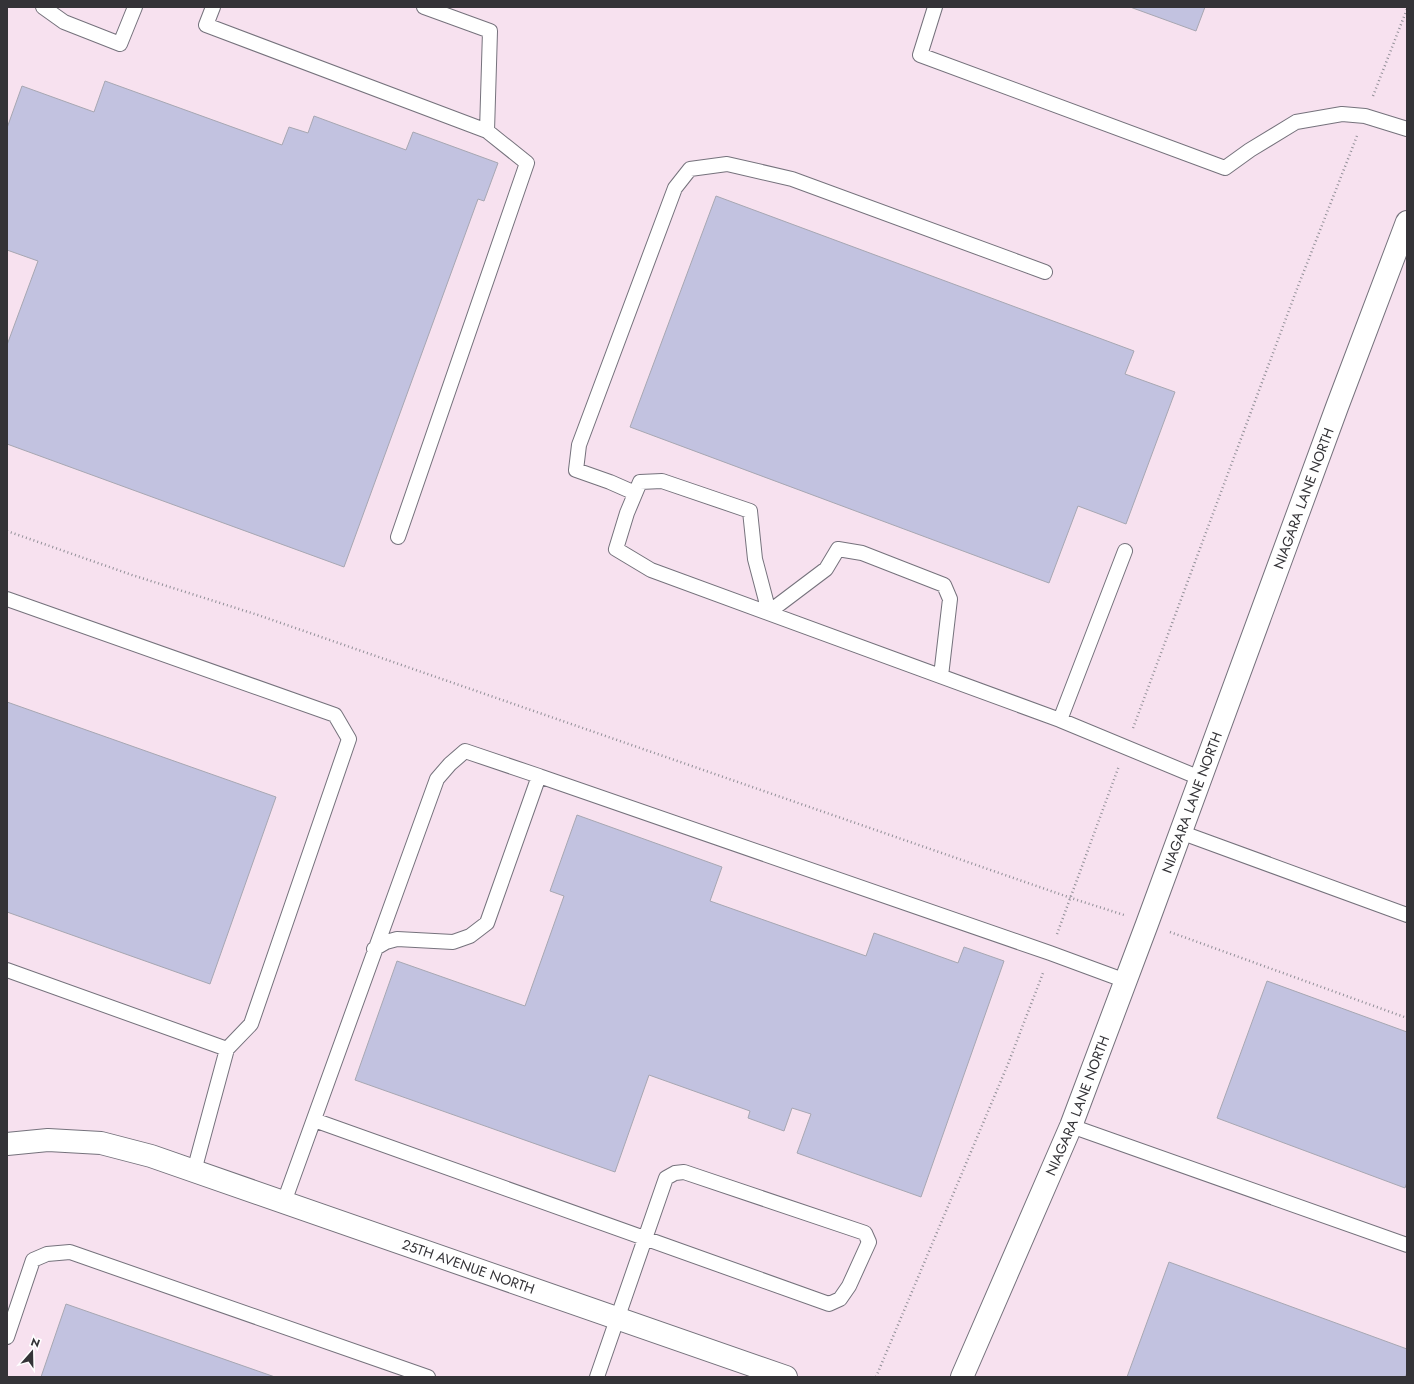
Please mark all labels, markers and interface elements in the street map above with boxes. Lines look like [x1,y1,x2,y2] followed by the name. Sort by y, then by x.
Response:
[1268,425,1339,572] street label: NIAGARA LANE NORTH
[1157,729,1227,876] street label: NIAGARA LANE NORTH
[1041,1033,1114,1179] street label: NIAGARA LANE NORTH
[399,1234,537,1299] street label: 25TH AVENUE NORTH
[12,1332,52,1372] north arrow
[29,1334,42,1352] text: N

